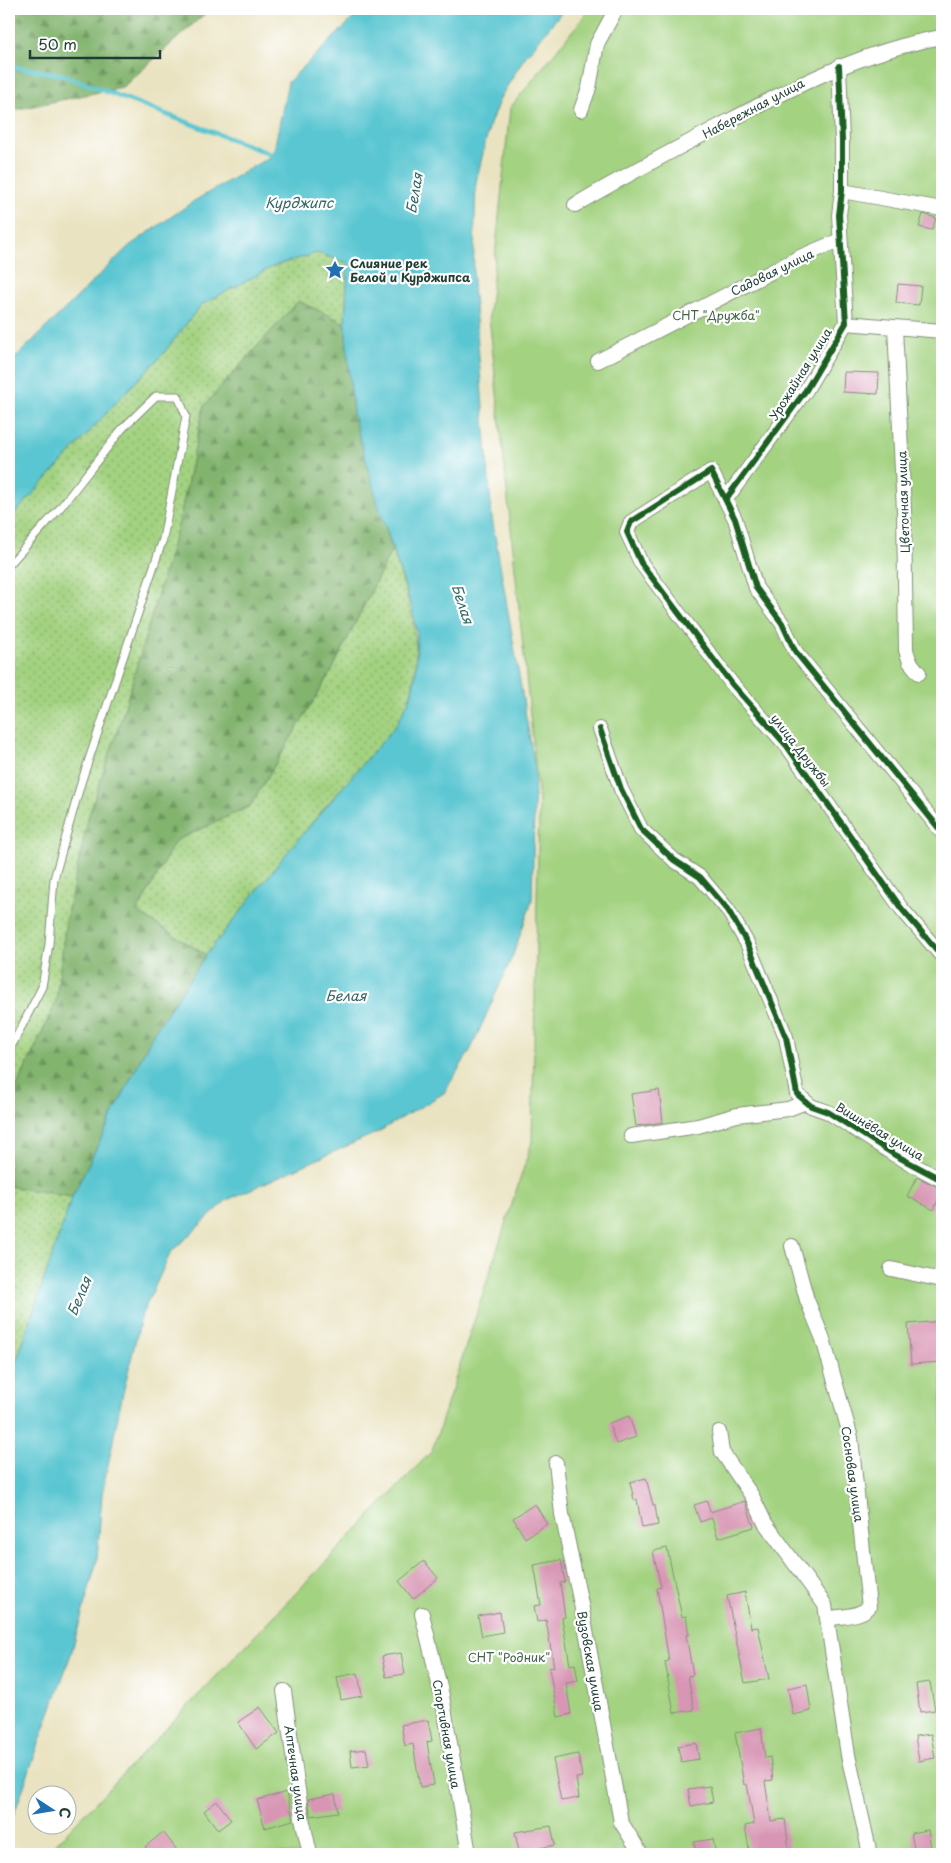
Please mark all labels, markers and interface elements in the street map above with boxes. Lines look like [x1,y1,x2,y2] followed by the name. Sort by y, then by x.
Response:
[30,28,160,60] scale bar
[38,32,77,55] text: 50 m
[699,73,808,143] street label: Набережная улица
[400,170,428,215] water label: Белая
[265,192,335,213] water label: Курджипс
[727,244,817,300] street label: Садовая улица
[350,254,471,286] place label: Слияние рек Белой и Курджипса
[324,259,346,281] place icon: Слияние рек Белой и Курджипса
[672,306,760,324] park label: СНТ "Дружба"
[764,324,836,424] street label: Урожайная улица
[892,450,914,554] street label: Цветочная улица
[447,582,480,628] water label: Белая
[767,710,835,790] street label: улица Дружбы
[326,985,368,1006] water label: Белая
[833,1098,928,1165] street label: Вишнёвая улица
[61,1272,97,1319] water label: Белая
[837,1425,869,1523] street label: Сосновая улица
[573,1609,609,1713] street label: Вузовская улица
[468,1648,550,1666] park label: СНТ "Родник"
[429,1678,466,1790] street label: Спортивная улица
[280,1724,312,1822] street label: Аптечная улица
[28,1786,78,1836] north arrow
[54,1805,77,1820] text: С

